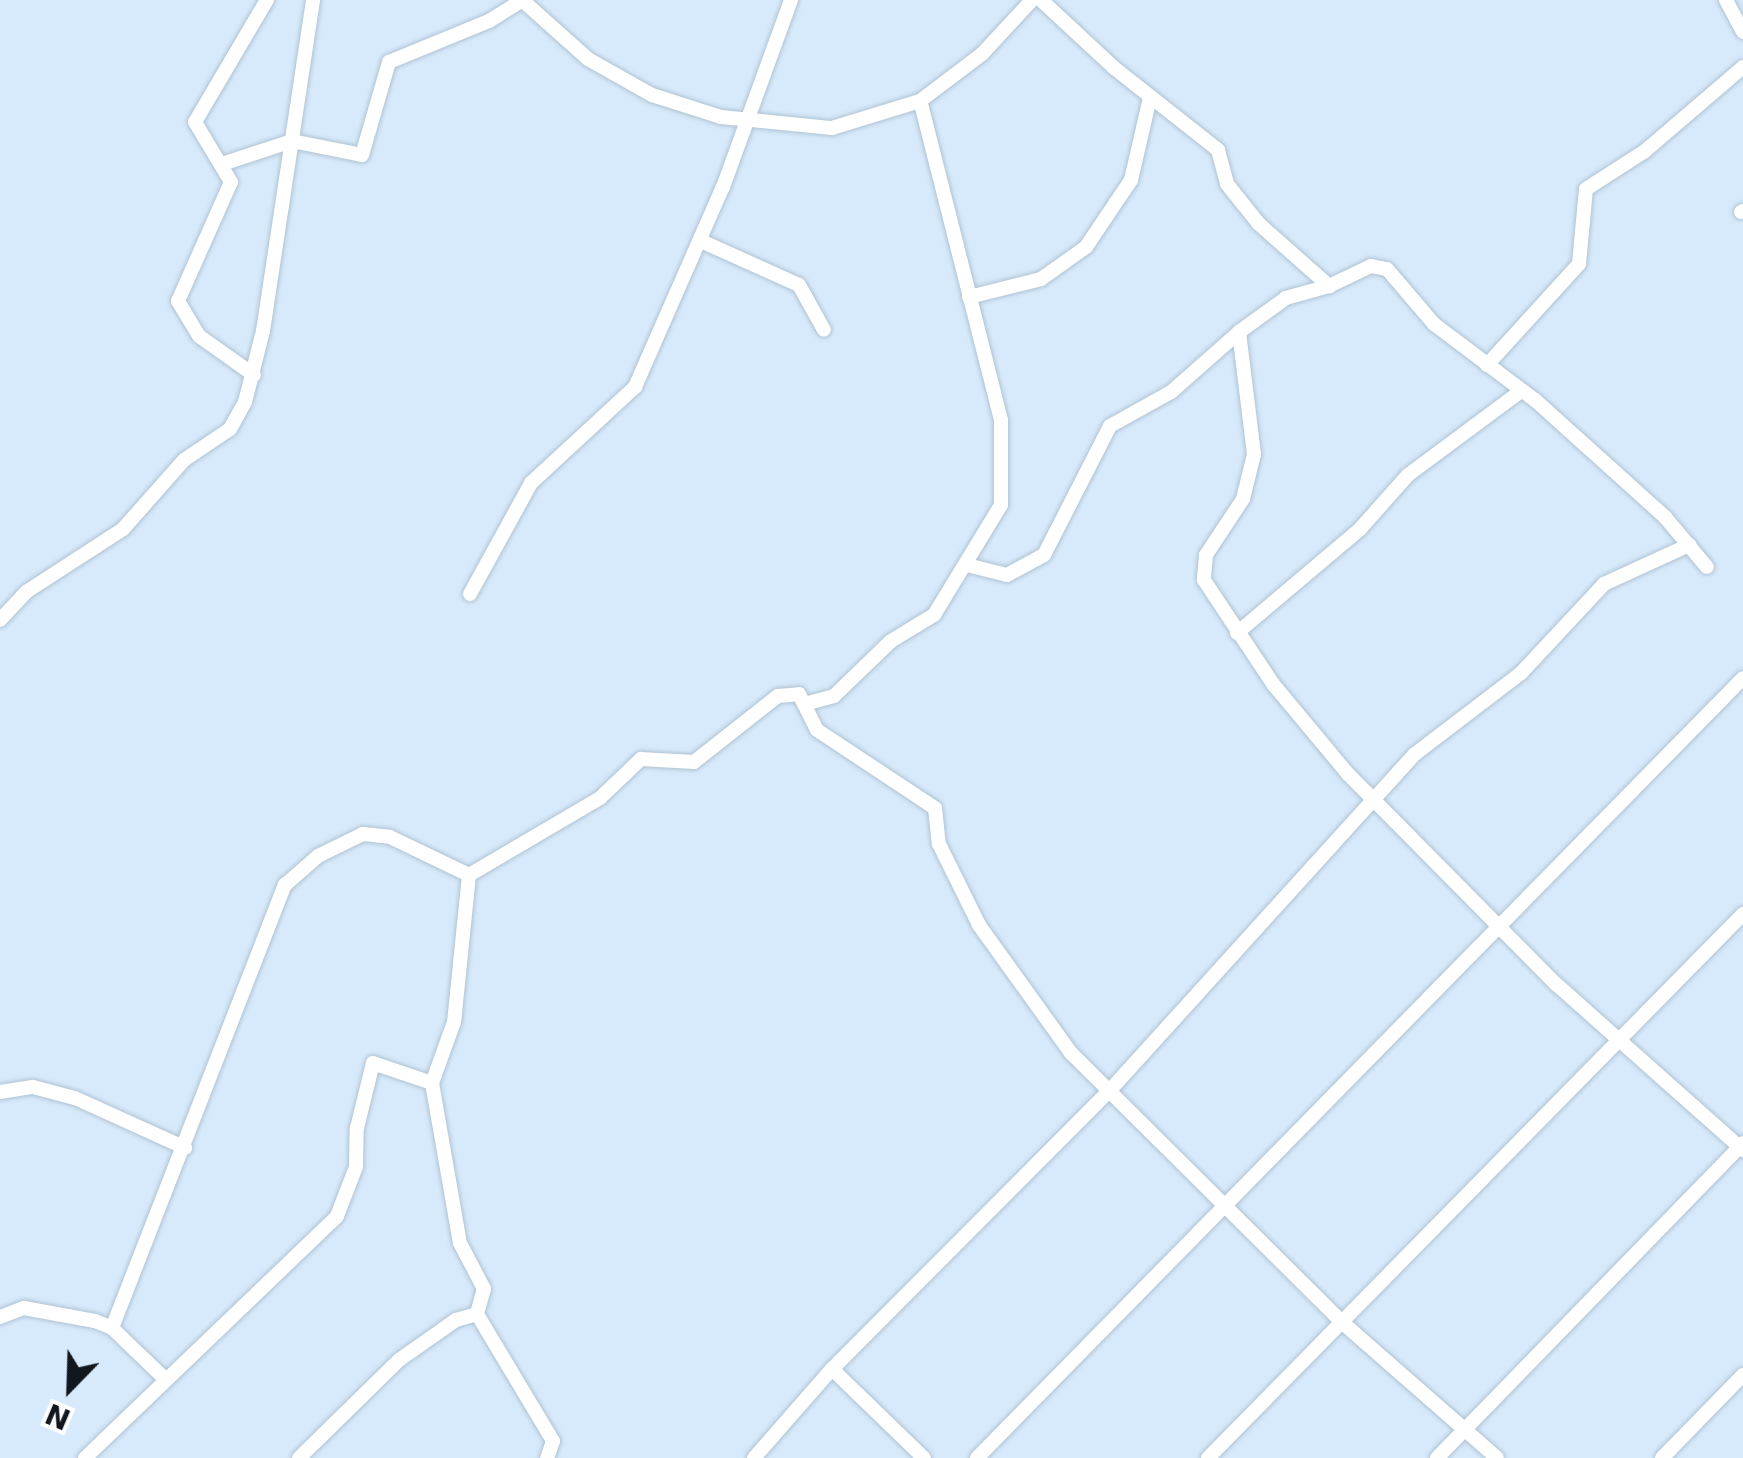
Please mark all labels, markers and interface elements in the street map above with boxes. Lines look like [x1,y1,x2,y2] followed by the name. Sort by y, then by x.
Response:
[20,1338,120,1438] north arrow
[41,1396,75,1436] text: N

